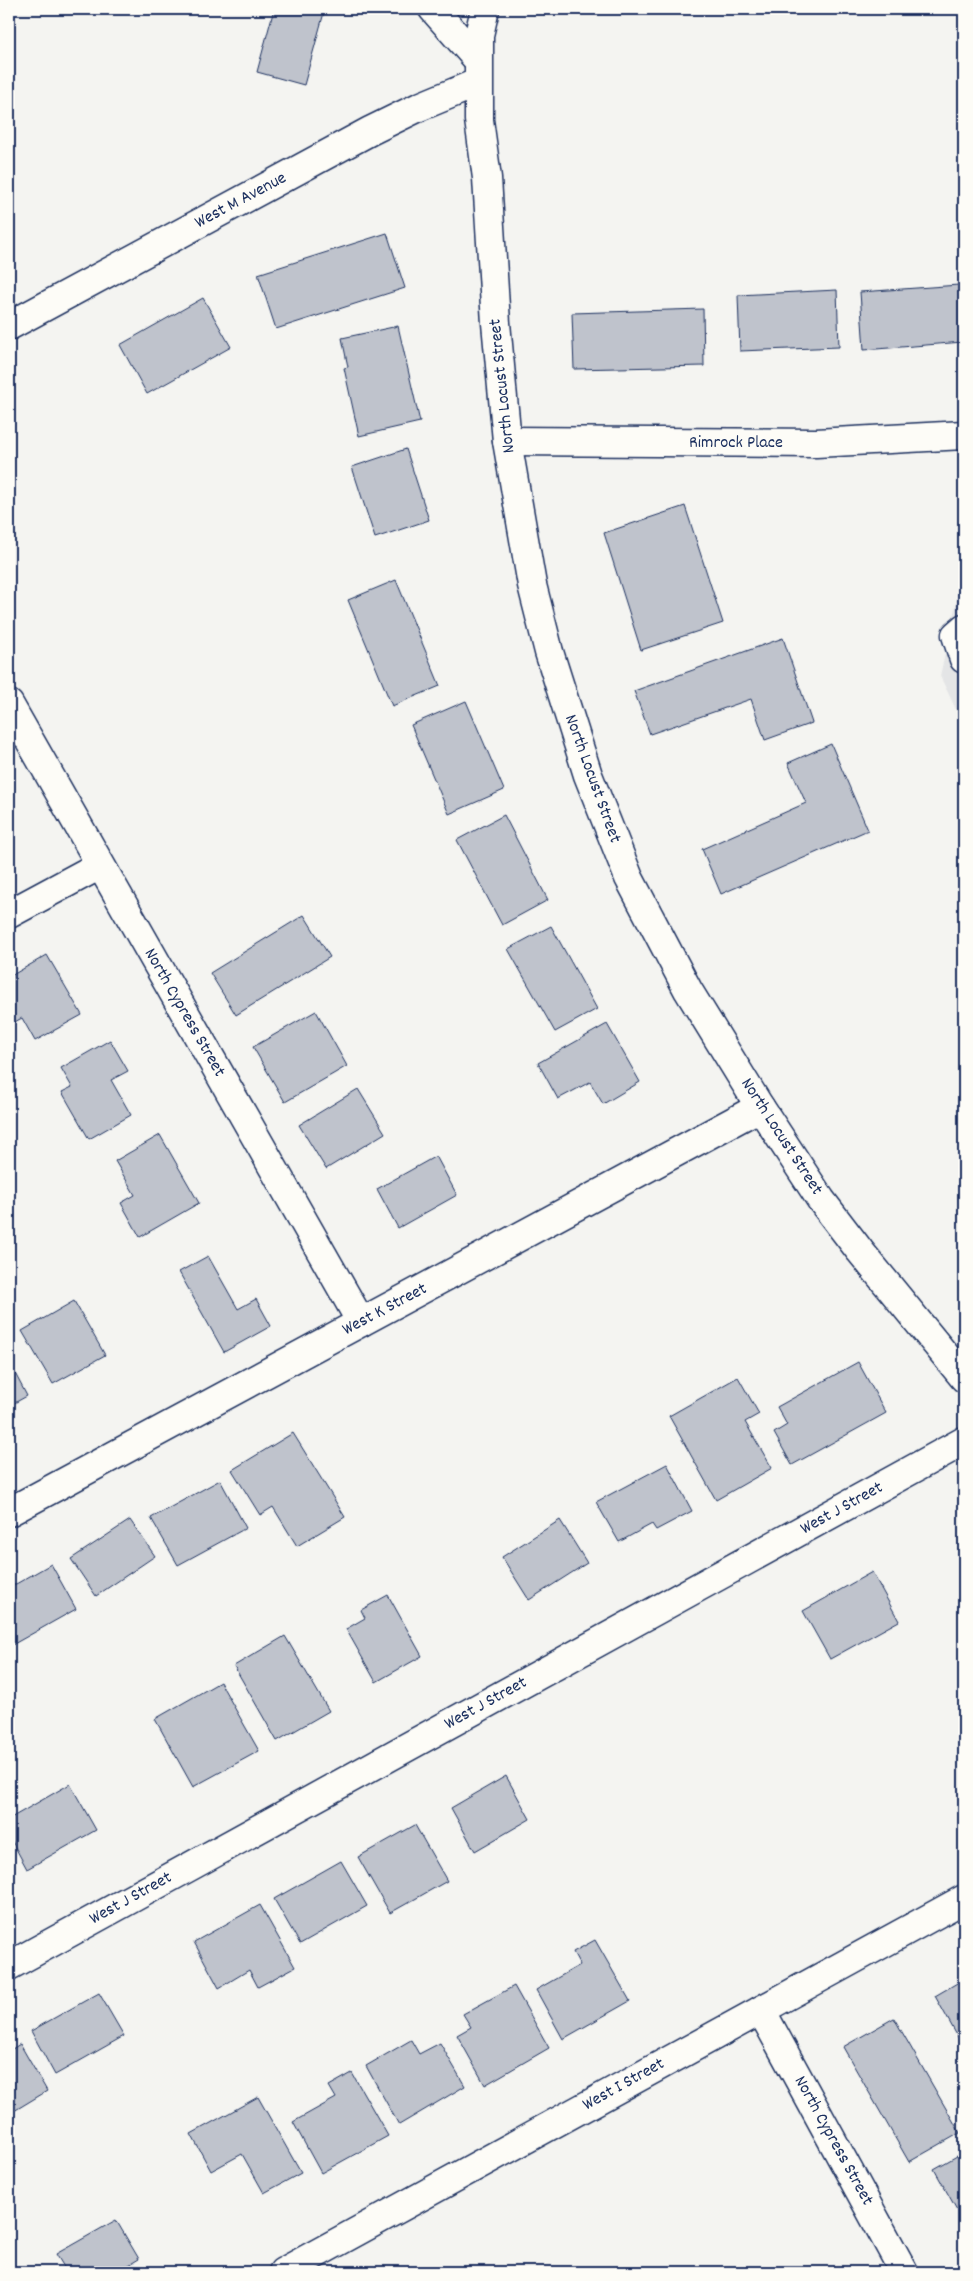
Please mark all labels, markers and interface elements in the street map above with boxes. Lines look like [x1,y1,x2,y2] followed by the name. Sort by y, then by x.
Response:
[191,166,291,236] street label: West M Avenue
[483,317,522,454] street label: North Locust Street
[689,431,783,456] street label: Rimrock Place
[557,711,627,847] street label: North Locust Street
[137,944,231,1082] street label: North Cypress Street
[734,1074,828,1201] street label: North Locust Street
[338,1277,432,1343] street label: West K Street
[796,1476,888,1542] street label: West J Street
[440,1671,532,1737] street label: West J Street
[85,1866,177,1932] street label: West J Street
[579,2052,670,2118] street label: West I Street
[787,2072,879,2211] street label: North Cypress Street

